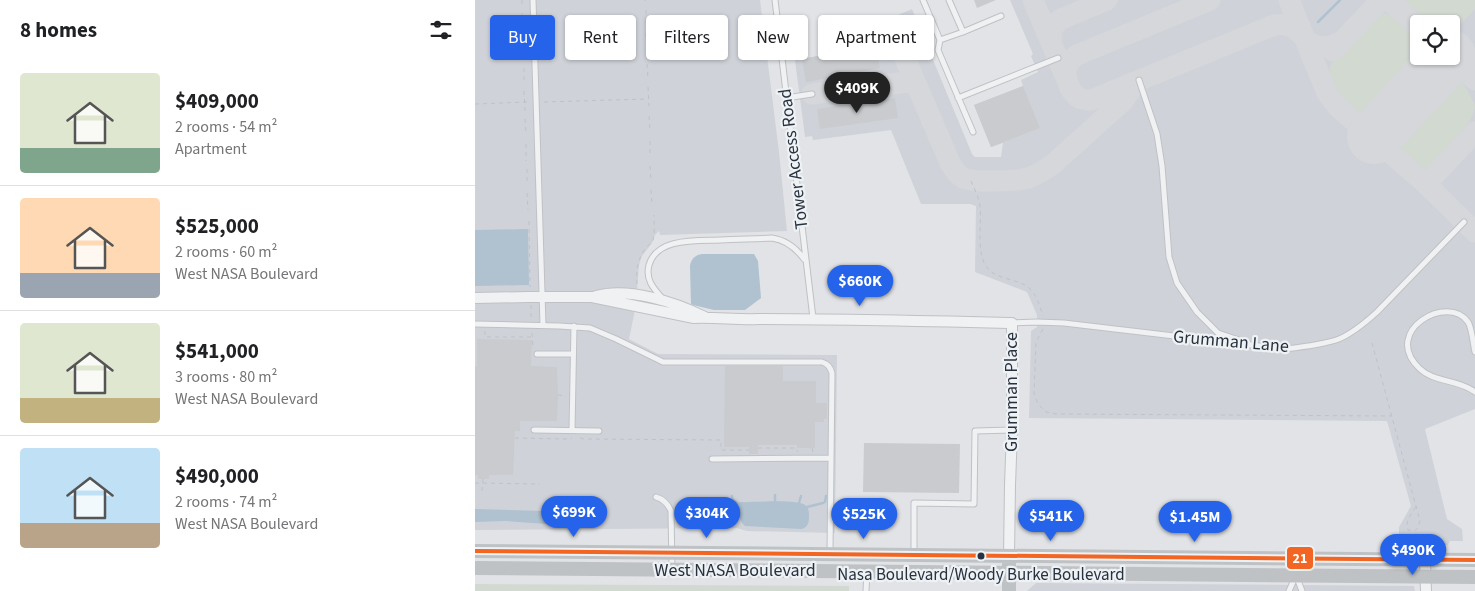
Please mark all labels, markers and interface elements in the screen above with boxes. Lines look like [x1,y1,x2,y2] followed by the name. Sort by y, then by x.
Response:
[20,15,97,45] text: 8 homes
[490,15,555,60] chip: Buy
[565,15,636,60] chip: Rent
[646,15,728,60] chip: Filters
[738,15,808,60] chip: New
[818,15,934,60] chip: Apartment
[1410,15,1460,65] map controls
[1410,15,1460,65] button: locate
[427,16,455,44] icon: filters
[822,72,892,114] pin: $409K
[835,77,879,99] text: $409K
[175,86,259,116] text: $409,000
[772,87,815,231] street label: Tower Access Road
[60,93,120,153] icon: home
[175,116,277,138] text: 2 rooms · 54 m²
[175,138,247,160] text: Apartment
[175,211,259,241] text: $525,000
[60,218,120,278] icon: home
[175,241,277,263] text: 2 rooms · 60 m²
[175,263,318,285] text: West NASA Boulevard
[825,264,895,307] pin: $660K
[838,270,882,292] text: $660K
[1172,324,1290,359] street label: Grumman Lane
[999,332,1024,452] street label: Grumman Place
[175,336,259,366] text: $541,000
[60,343,120,403] icon: home
[175,366,277,388] text: 3 rooms · 80 m²
[175,388,318,410] text: West NASA Boulevard
[175,461,259,491] text: $490,000
[60,468,120,528] icon: home
[175,491,277,513] text: 2 rooms · 74 m²
[539,496,609,538] pin: $699K
[672,496,742,539] pin: $304K
[829,498,899,540] pin: $525K
[1016,500,1086,542] pin: $541K
[1154,500,1236,543] pin: $1.45M
[552,501,596,523] text: $699K
[685,502,729,524] text: $304K
[842,503,886,525] text: $525K
[1029,505,1073,527] text: $541K
[1170,506,1220,528] text: $1.45M
[175,513,318,535] text: West NASA Boulevard
[1378,534,1448,576] pin: $490K
[1391,539,1435,561] text: $490K
[1286,546,1314,570] line badge: 21
[1293,549,1307,569] text: 21
[976,551,986,561] marker: Nasa Boulevard/Woody Burke Boulevard
[654,558,816,583] street label: West NASA Boulevard
[837,563,1125,587] place label: Nasa Boulevard/Woody Burke Boulevard

